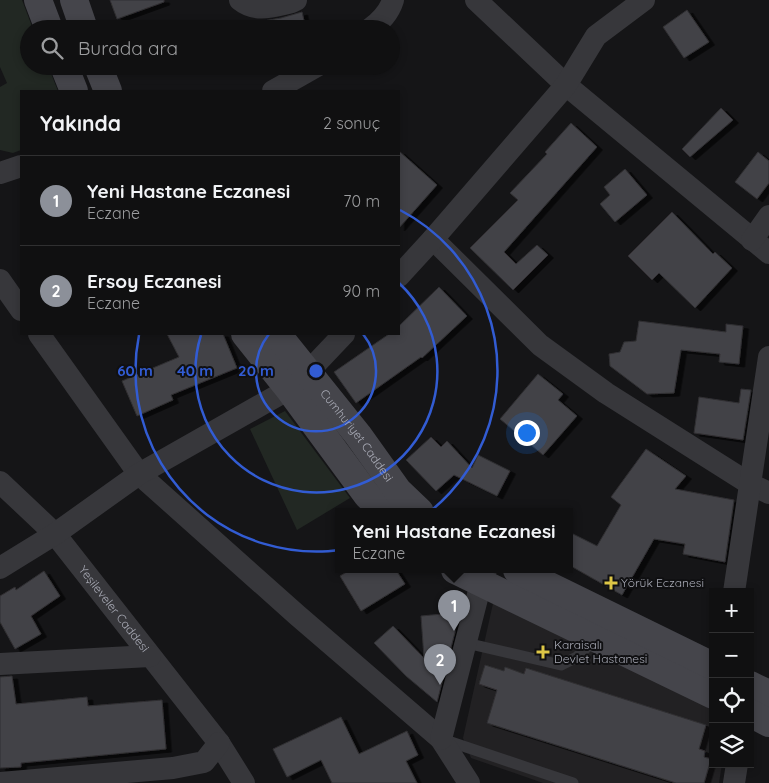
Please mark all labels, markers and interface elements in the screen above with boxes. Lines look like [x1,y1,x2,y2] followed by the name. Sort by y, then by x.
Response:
[20,20,400,75] search box
[38,34,66,62] icon: search
[78,36,178,60] text: Burada ara
[40,110,121,136] text: Yakında
[323,113,380,133] text: 2 sonuç
[87,179,290,203] text: Yeni Hastane Eczanesi
[53,191,59,211] text: 1
[343,191,380,211] text: 70 m
[87,203,140,223] text: Eczane
[87,269,222,293] text: Ersoy Eczanesi
[51,281,61,301] text: 2
[343,281,380,301] text: 90 m
[87,293,140,313] text: Eczane
[117,361,153,380] text: 60 m
[177,361,213,380] text: 40 m
[238,361,274,380] text: 20 m
[307,362,325,380] centre of rings
[317,386,397,484] street label: Cumhuriyet Caddesi
[514,420,540,446] your location
[335,508,573,573] popup
[352,519,556,543] text: Yeni Hastane Eczanesi
[352,543,405,563] text: Eczane
[76,562,153,655] street label: Yeşileveler Caddesi
[621,575,704,590] place label: Yörük Eczanesi
[605,577,617,589] marker: Yörük Eczanesi
[709,588,754,768] map controls
[709,588,754,633] button: +
[438,590,470,631] pin: 1
[709,633,754,678] button: −
[554,637,647,666] place label: Karaisalı Devlet Hastanesi
[424,644,456,685] pin: 2
[536,645,550,659] marker: Karaisalı Devlet Hastanesi
[709,678,754,723] button: locate
[709,723,754,768] button: layers

